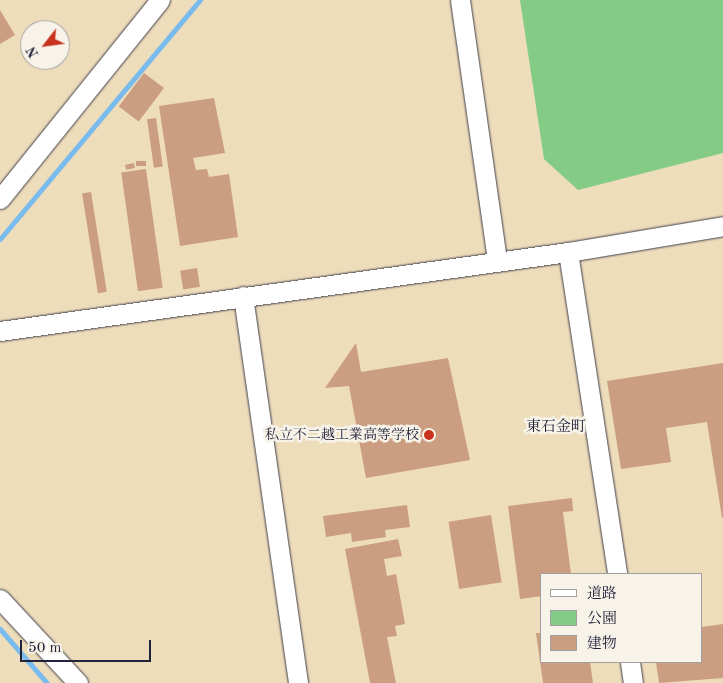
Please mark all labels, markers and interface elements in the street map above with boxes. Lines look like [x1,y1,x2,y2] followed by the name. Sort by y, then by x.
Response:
[20,20,70,70] north arrow
[24,44,42,60] text: N
[526,419,586,437] district label: 東石金町
[265,427,419,443] place label: 私立不二越工業高等学校
[423,429,435,441] marker: 私立不二越工業高等学校
[540,573,703,663] legend
[587,587,617,602] text: 道路
[587,612,617,627] text: 公園
[22,630,154,662] scale bar
[587,637,617,652] text: 建物
[28,641,62,656] text: 50 m

